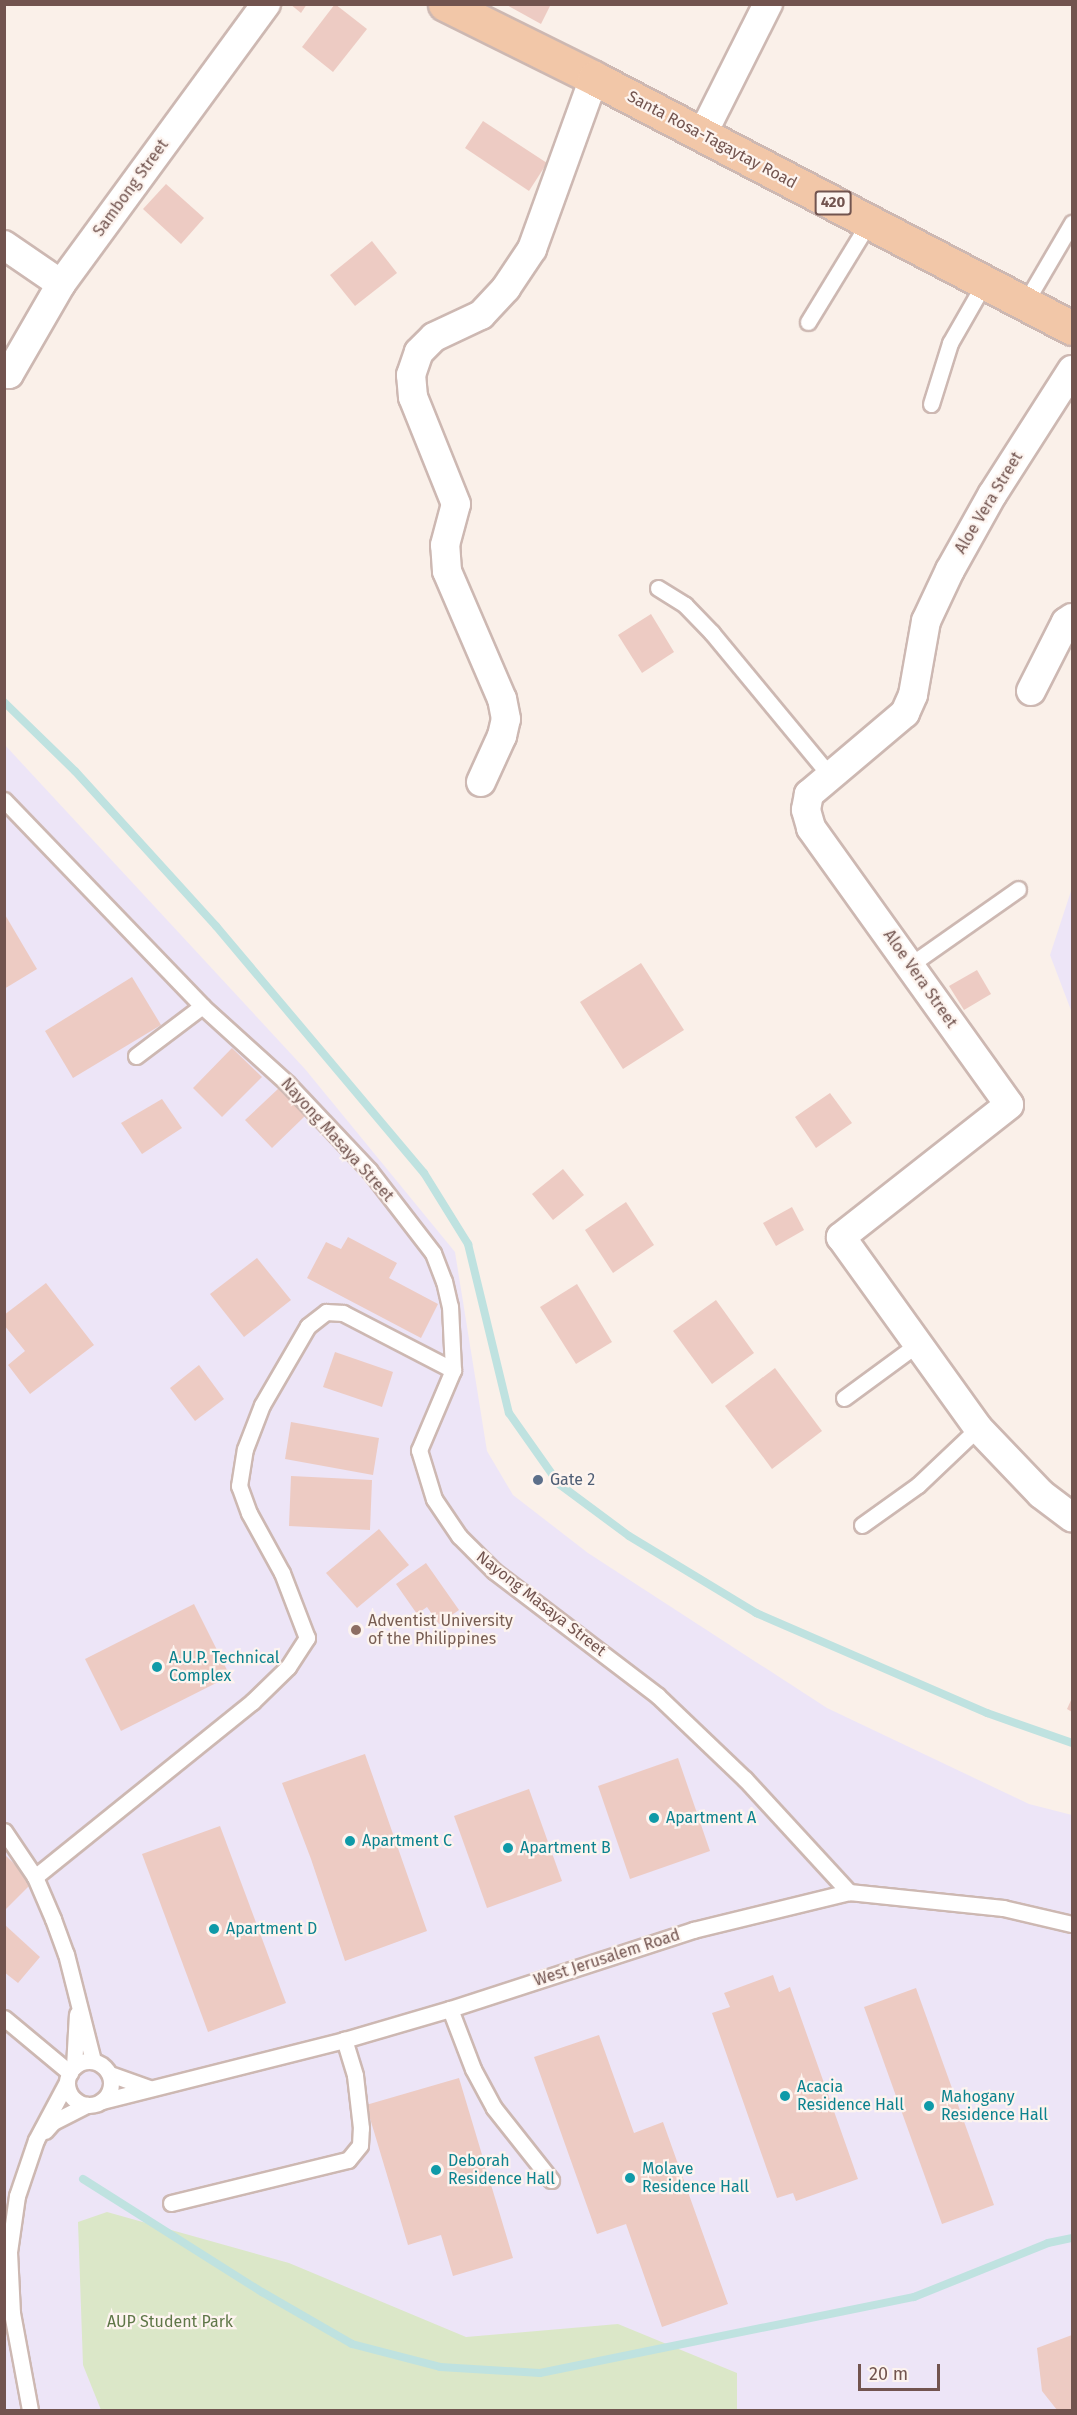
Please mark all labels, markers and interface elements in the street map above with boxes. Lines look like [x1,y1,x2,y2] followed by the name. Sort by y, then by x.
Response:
[624,87,800,193] street label: Santa Rosa-Tagaytay Road
[89,136,173,240] street label: Sambong Street
[814,191,852,215] road number: 420
[951,449,1027,557] street label: Aloe Vera Street
[879,926,961,1032] street label: Aloe Vera Street
[277,1074,397,1206] street label: Nayong Masaya Street
[550,1470,595,1490] place label: Gate 2
[531,1473,545,1487] marker: Gate 2
[472,1547,610,1661] street label: Nayong Masaya Street
[368,1611,513,1649] place label: Adventist University of the Philippines
[349,1623,363,1637] marker: Adventist University of the Philippines
[169,1648,279,1686] place label: A.U.P. Technical Complex
[150,1660,164,1674] marker: A.U.P. Technical Complex
[666,1808,756,1828] place label: Apartment A
[647,1811,661,1825] marker: Apartment A
[362,1831,452,1851] place label: Apartment C
[343,1834,357,1848] marker: Apartment C
[520,1838,611,1858] place label: Apartment B
[501,1841,515,1855] marker: Apartment B
[226,1919,317,1939] place label: Apartment D
[207,1922,221,1936] marker: Apartment D
[532,1925,682,1991] street label: West Jerusalem Road
[797,2077,904,2115] place label: Acacia Residence Hall
[941,2087,1048,2125] place label: Mahogany Residence Hall
[778,2089,792,2103] marker: Acacia Residence Hall
[922,2099,936,2113] marker: Mahogany Residence Hall
[448,2151,555,2189] place label: Deborah Residence Hall
[642,2159,749,2197] place label: Molave Residence Hall
[429,2163,443,2177] marker: Deborah Residence Hall
[623,2171,637,2185] marker: Molave Residence Hall
[107,2312,233,2332] park label: AUP Student Park
[861,2352,944,2390] scale bar
[869,2363,908,2385] text: 20 m

